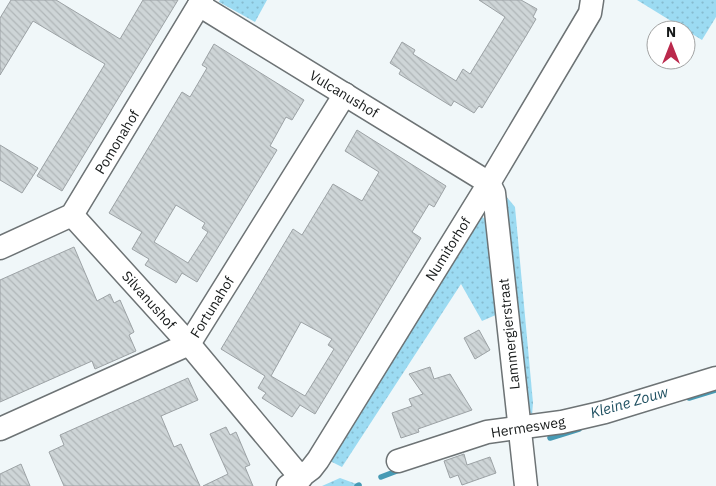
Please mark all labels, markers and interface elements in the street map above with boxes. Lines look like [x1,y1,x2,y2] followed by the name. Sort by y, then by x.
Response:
[646,20,696,70] north arrow
[666,23,676,41] text: N
[306,66,382,122] street label: Vulcanushof
[91,106,143,177] street label: Pomonahof
[421,213,475,284] street label: Numitorhof
[118,267,180,333] street label: Silvanushof
[186,273,238,341] street label: Fortunahof
[494,277,524,391] street label: Lammergierstraat
[588,382,671,422] water label: Kleine Zouw
[490,412,567,442] street label: Hermesweg

